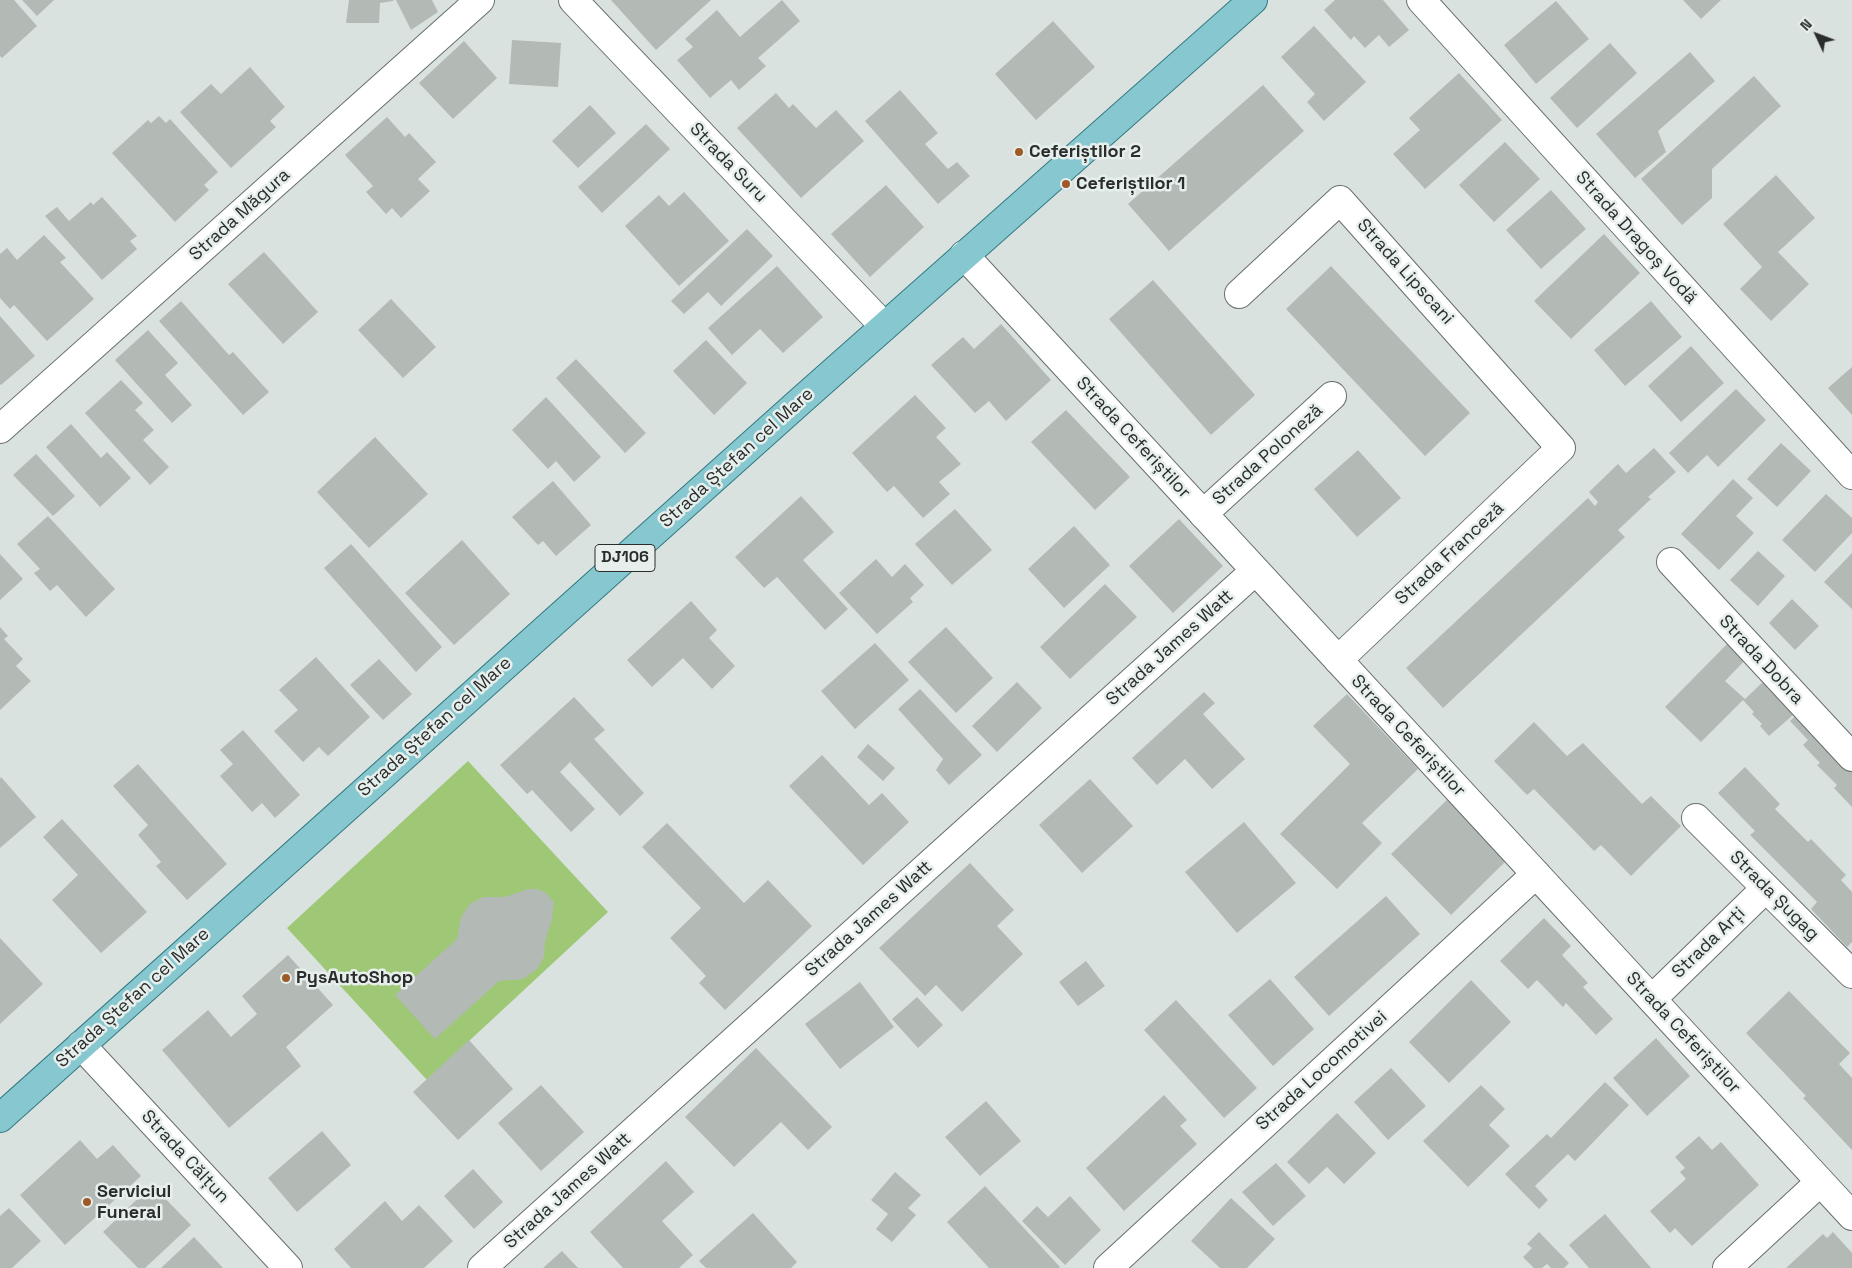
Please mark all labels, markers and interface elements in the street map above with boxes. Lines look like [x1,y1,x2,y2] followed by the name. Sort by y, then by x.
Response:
[1792,10,1842,60] north arrow
[1796,15,1816,34] text: N
[685,119,771,207] street label: Strada Suru
[1029,141,1141,163] place label: Ceferiștilor 2
[1013,146,1025,158] marker: Ceferiștilor 2
[185,164,295,266] street label: Strada Măgura
[1571,167,1701,309] street label: Strada Dragoș Vodă
[1076,173,1185,195] place label: Ceferiștilor 1
[1060,178,1072,190] marker: Ceferiștilor 1
[1352,215,1458,329] street label: Strada Lipscani
[1071,373,1195,503] street label: Strada Ceferiștilor
[656,383,818,533] street label: Strada Ștefan cel Mare
[1208,400,1328,510] street label: Strada Poloneză
[1391,498,1509,610] street label: Strada Franceză
[595,544,655,572] road number: DJ106
[1102,585,1238,711] street label: Strada James Watt
[1714,611,1808,709] street label: Strada Dobra
[354,652,516,802] street label: Strada Ștefan cel Mare
[1346,671,1470,801] street label: Strada Ceferiștilor
[1725,847,1823,945] street label: Strada Șugag
[801,856,937,982] street label: Strada James Watt
[1668,903,1750,983] street label: Strada Arți
[52,923,214,1073] street label: Strada Ștefan cel Mare
[296,967,413,989] place label: PysAutoShop
[1621,968,1745,1098] street label: Strada Ceferiștilor
[280,972,292,984] marker: PysAutoShop
[1252,1007,1392,1135] street label: Strada Locomotivei
[136,1106,234,1208] street label: Strada Călțun
[500,1128,636,1254] street label: Strada James Watt
[97,1181,171,1224] place label: Serviciul Funeral
[81,1196,93,1208] marker: Serviciul Funeral

